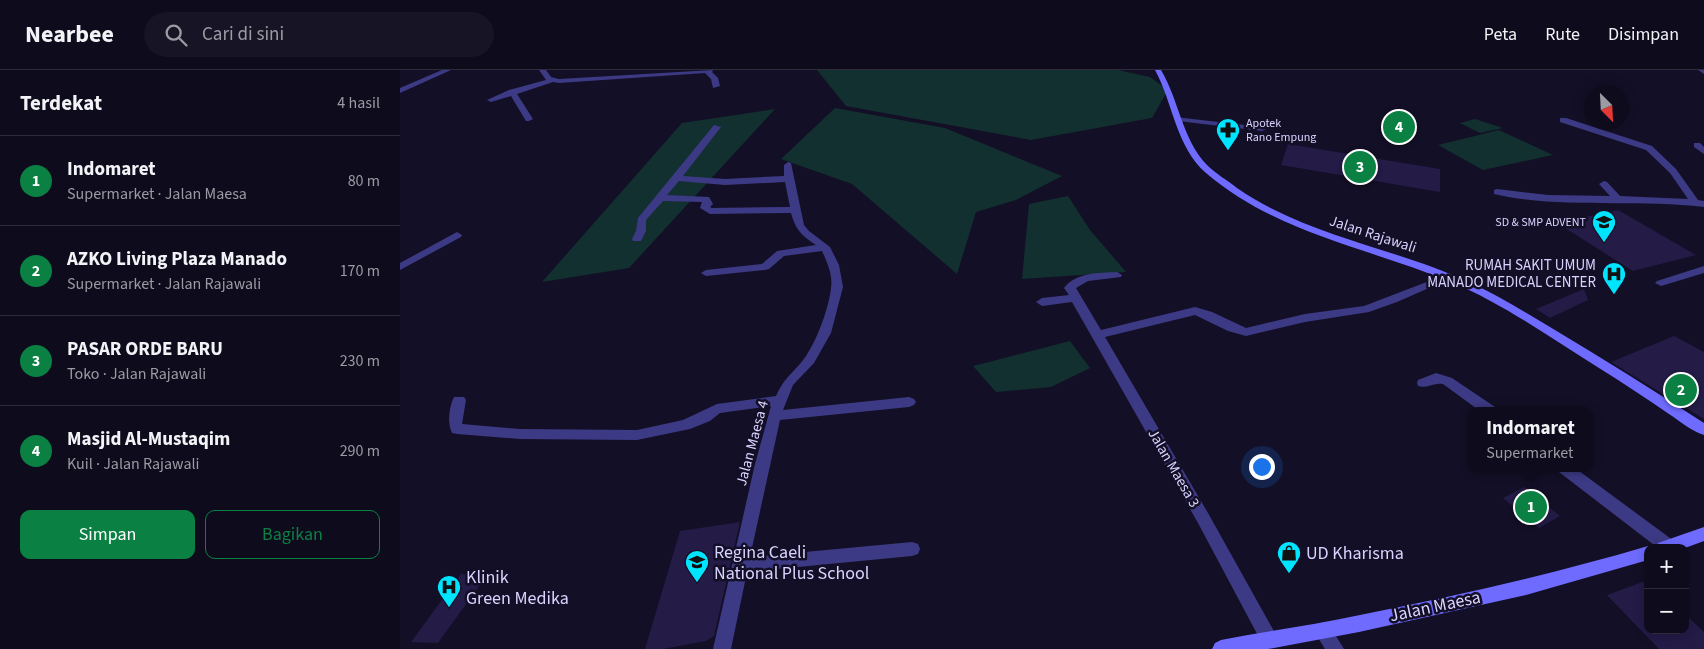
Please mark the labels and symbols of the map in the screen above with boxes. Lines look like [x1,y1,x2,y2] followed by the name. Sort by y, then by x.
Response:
[1584,85,1629,130] north arrow
[1383,108,1415,146] pin: 4
[1246,115,1316,146] place label: Apotek Rano Empung
[1215,117,1241,151] pharmacy icon: Apotek Rano Empung
[1344,148,1376,186] pin: 3
[1591,209,1617,243] school or university icon: SD & SMP ADVENT
[1327,211,1419,258] street label: Jalan Rajawali
[1495,214,1587,231] place label: SD & SMP ADVENT
[1427,255,1596,293] place label: RUMAH SAKIT UMUM MANADO MEDICAL CENTER
[1601,261,1627,295] hospital icon: RUMAH SAKIT UMUM MANADO MEDICAL CENTER
[1665,371,1697,409] pin: 2
[731,398,774,488] street label: Jalan Maesa 4
[1143,425,1205,511] street label: Jalan Maesa 3
[1249,454,1275,480] your location
[1515,488,1547,526] pin: 1
[714,540,869,586] place label: Regina Caeli National Plus School
[1276,540,1302,574] shop icon: UD Kharisma
[1306,541,1404,566] place label: UD Kharisma
[684,549,710,583] school or university icon: Regina Caeli National Plus School
[466,565,569,611] place label: Klinik Green Medika
[436,574,462,608] hospital icon: Klinik Green Medika
[1387,585,1483,628] street label: Jalan Maesa

